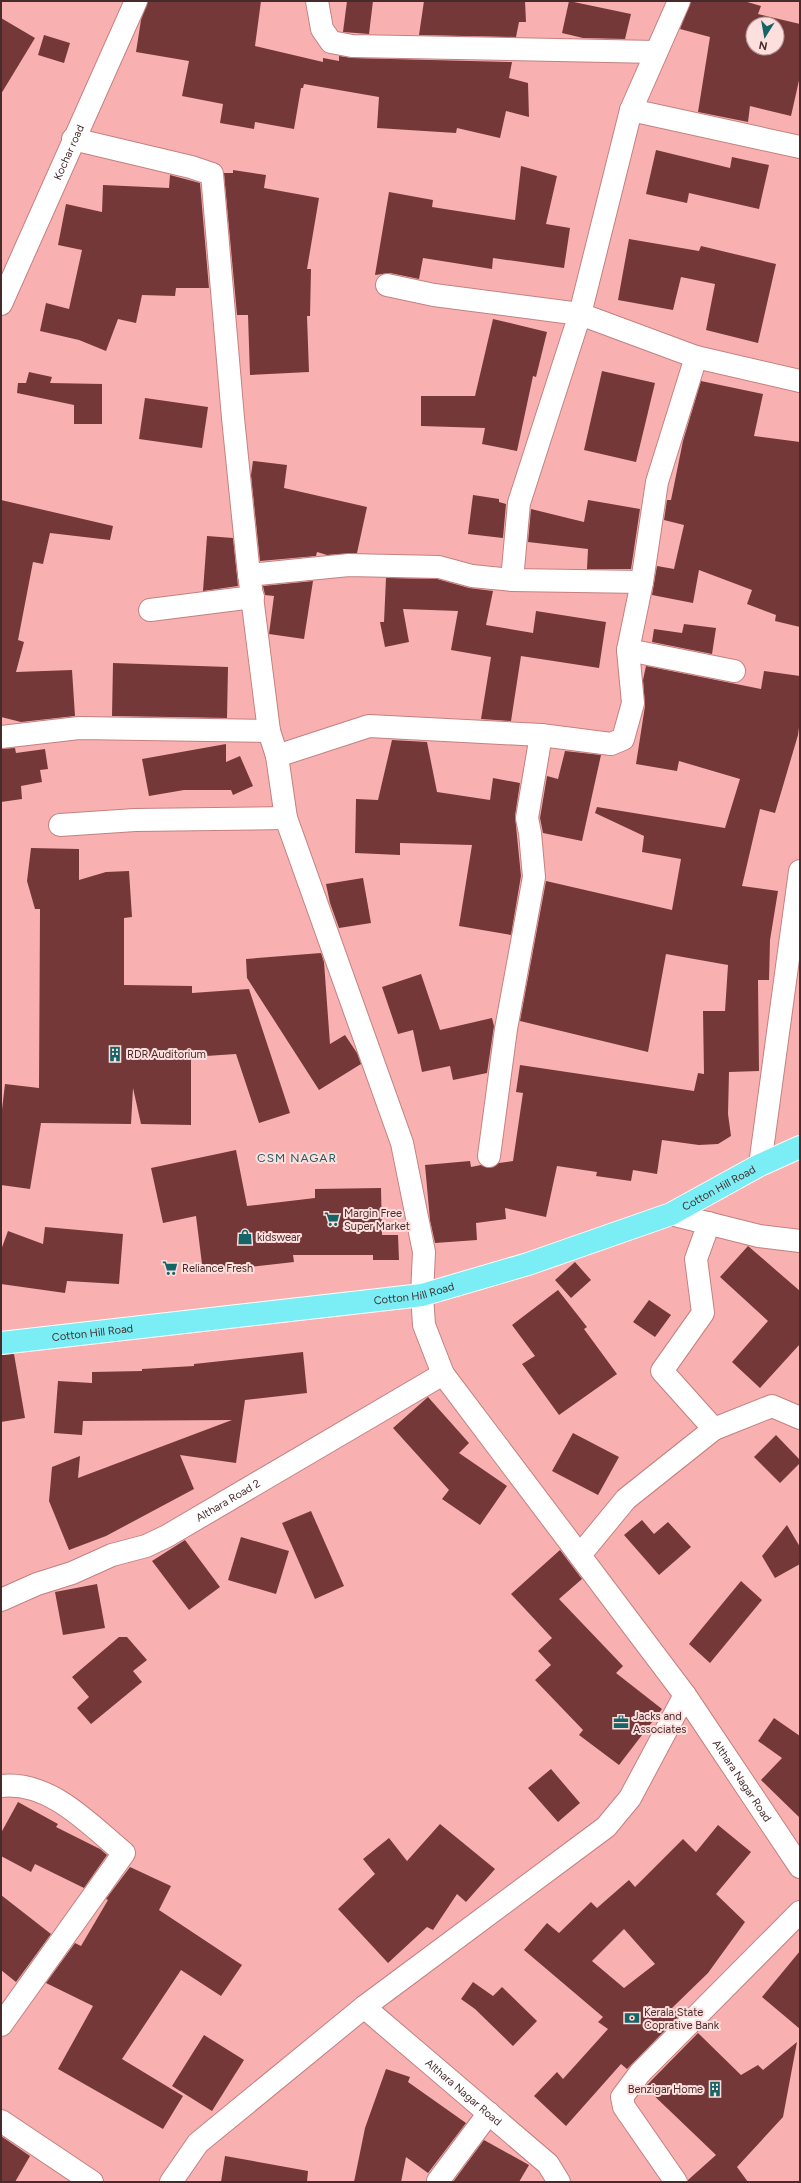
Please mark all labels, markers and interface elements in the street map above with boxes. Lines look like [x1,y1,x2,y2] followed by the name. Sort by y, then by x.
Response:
[745,16,785,56] north arrow
[758,38,769,53] text: N
[51,123,87,182] street label: Kochar road
[106,1045,124,1063] building icon: RDR Auditorium
[127,1048,206,1061] place label: RDR Auditorium
[257,1151,337,1165] district label: CSM NAGAR
[680,1162,757,1213] street label: Cotton Hill Road
[344,1207,410,1233] place label: Margin Free Super Market
[323,1210,341,1228] supermarket icon: Margin Free Super Market
[236,1228,254,1246] shop icon: kidswear
[257,1231,301,1244] place label: kidswear
[161,1259,179,1277] supermarket icon: Reliance Fresh
[182,1262,253,1275] place label: Reliance Fresh
[373,1279,456,1307] street label: Cotton Hill Road
[51,1321,134,1344] street label: Cotton Hill Road
[194,1476,262,1524] street label: Althara Road 2
[633,1710,686,1736] place label: Jacks and Associates
[612,1713,630,1731] office icon: Jacks and Associates
[710,1737,774,1824] street label: Althara Nagar Road
[644,2006,720,2032] place label: Kerala State Coprative Bank
[623,2009,641,2027] bank icon: Kerala State Coprative Bank
[423,2056,504,2128] street label: Althara Nagar Road
[706,2080,724,2098] building icon: Benzigar Home
[628,2083,703,2096] place label: Benzigar Home

